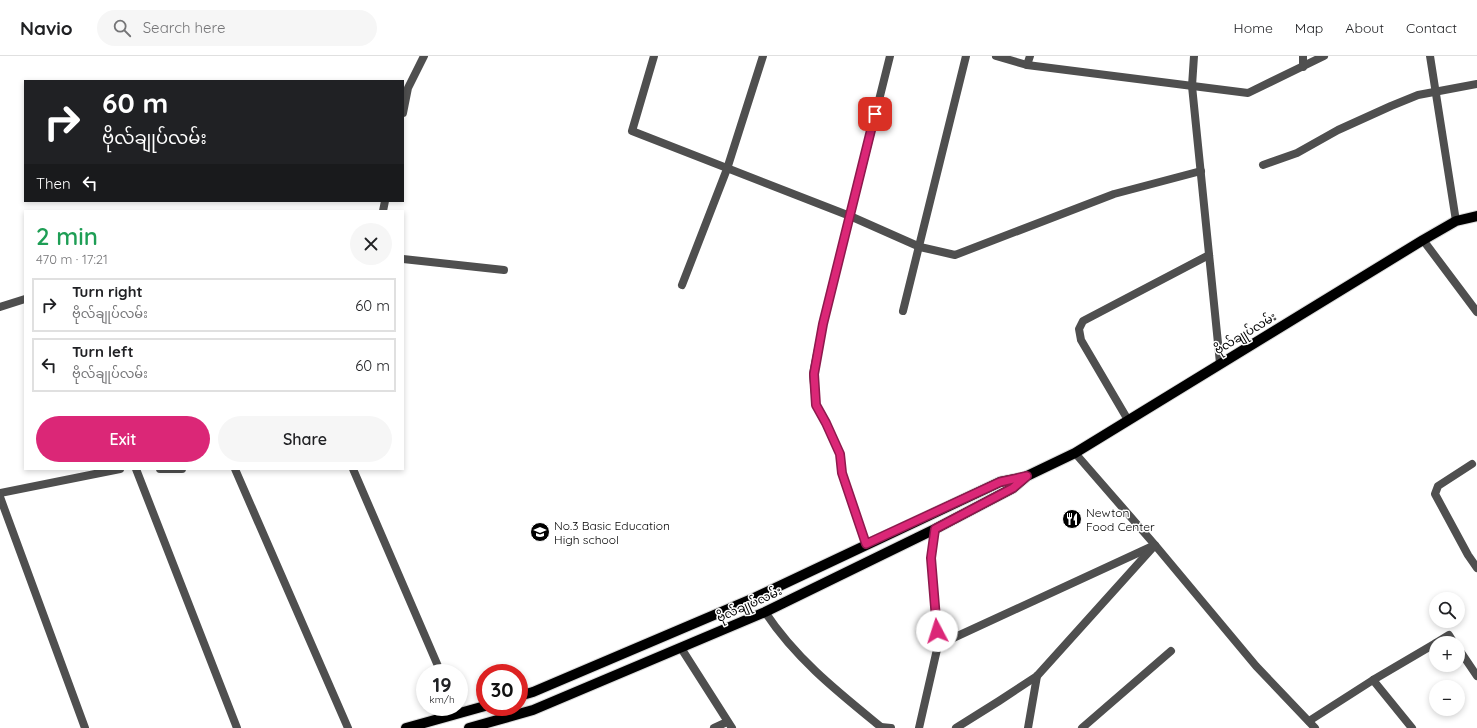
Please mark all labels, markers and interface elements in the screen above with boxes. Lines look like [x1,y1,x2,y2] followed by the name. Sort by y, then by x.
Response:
[97,10,377,46] search box
[20,16,73,40] text: Navio
[111,17,133,39] icon: search
[143,18,226,37] text: Search here
[1234,19,1273,37] text: Home
[1295,19,1323,37] text: Map
[1345,19,1384,37] text: About
[1406,19,1457,37] text: Contact
[102,85,168,120] text: 60 m
[36,96,88,148] icon: right
[858,97,892,131] pin
[864,103,886,125] icon: arrive
[102,126,207,149] text: ဗိုလ်ချုပ်လမ်း
[79,172,101,194] icon: left
[36,174,71,193] text: Then
[36,221,98,251] text: 2 min
[350,223,392,265] button: close
[36,251,108,267] text: 470 m · 17:21
[72,282,143,301] text: Turn right
[38,294,60,316] icon: right
[355,296,390,315] text: 60 m
[72,305,148,321] text: ဗိုလ်ချုပ်လမ်း
[1211,308,1280,360] street label: ဗိုလ်ချုပ်လမ်း
[72,342,134,361] text: Turn left
[38,354,60,376] icon: left
[355,356,390,375] text: 60 m
[72,365,148,381] text: ဗိုလ်ချုပ်လမ်း
[36,416,210,462] button: Exit
[218,416,392,462] button: Share
[1086,505,1155,534] place label: Newton Food Center
[1061,508,1083,530] restaurant icon: Newton Food Center
[554,518,670,547] place label: No.3 Basic Education High school
[529,521,551,543] school or university icon: No.3 Basic Education High school
[714,582,785,628] street label: ဗိုလ်ချုပ်လမ်း
[1429,592,1465,716] map controls
[1429,592,1465,628] button: search
[916,610,958,652] position arrow
[1429,636,1465,672] button: +
[476,664,528,716] speed limit sign: 30
[432,672,452,697] text: 19
[1429,680,1465,716] button: −
[429,693,455,706] text: km/h

